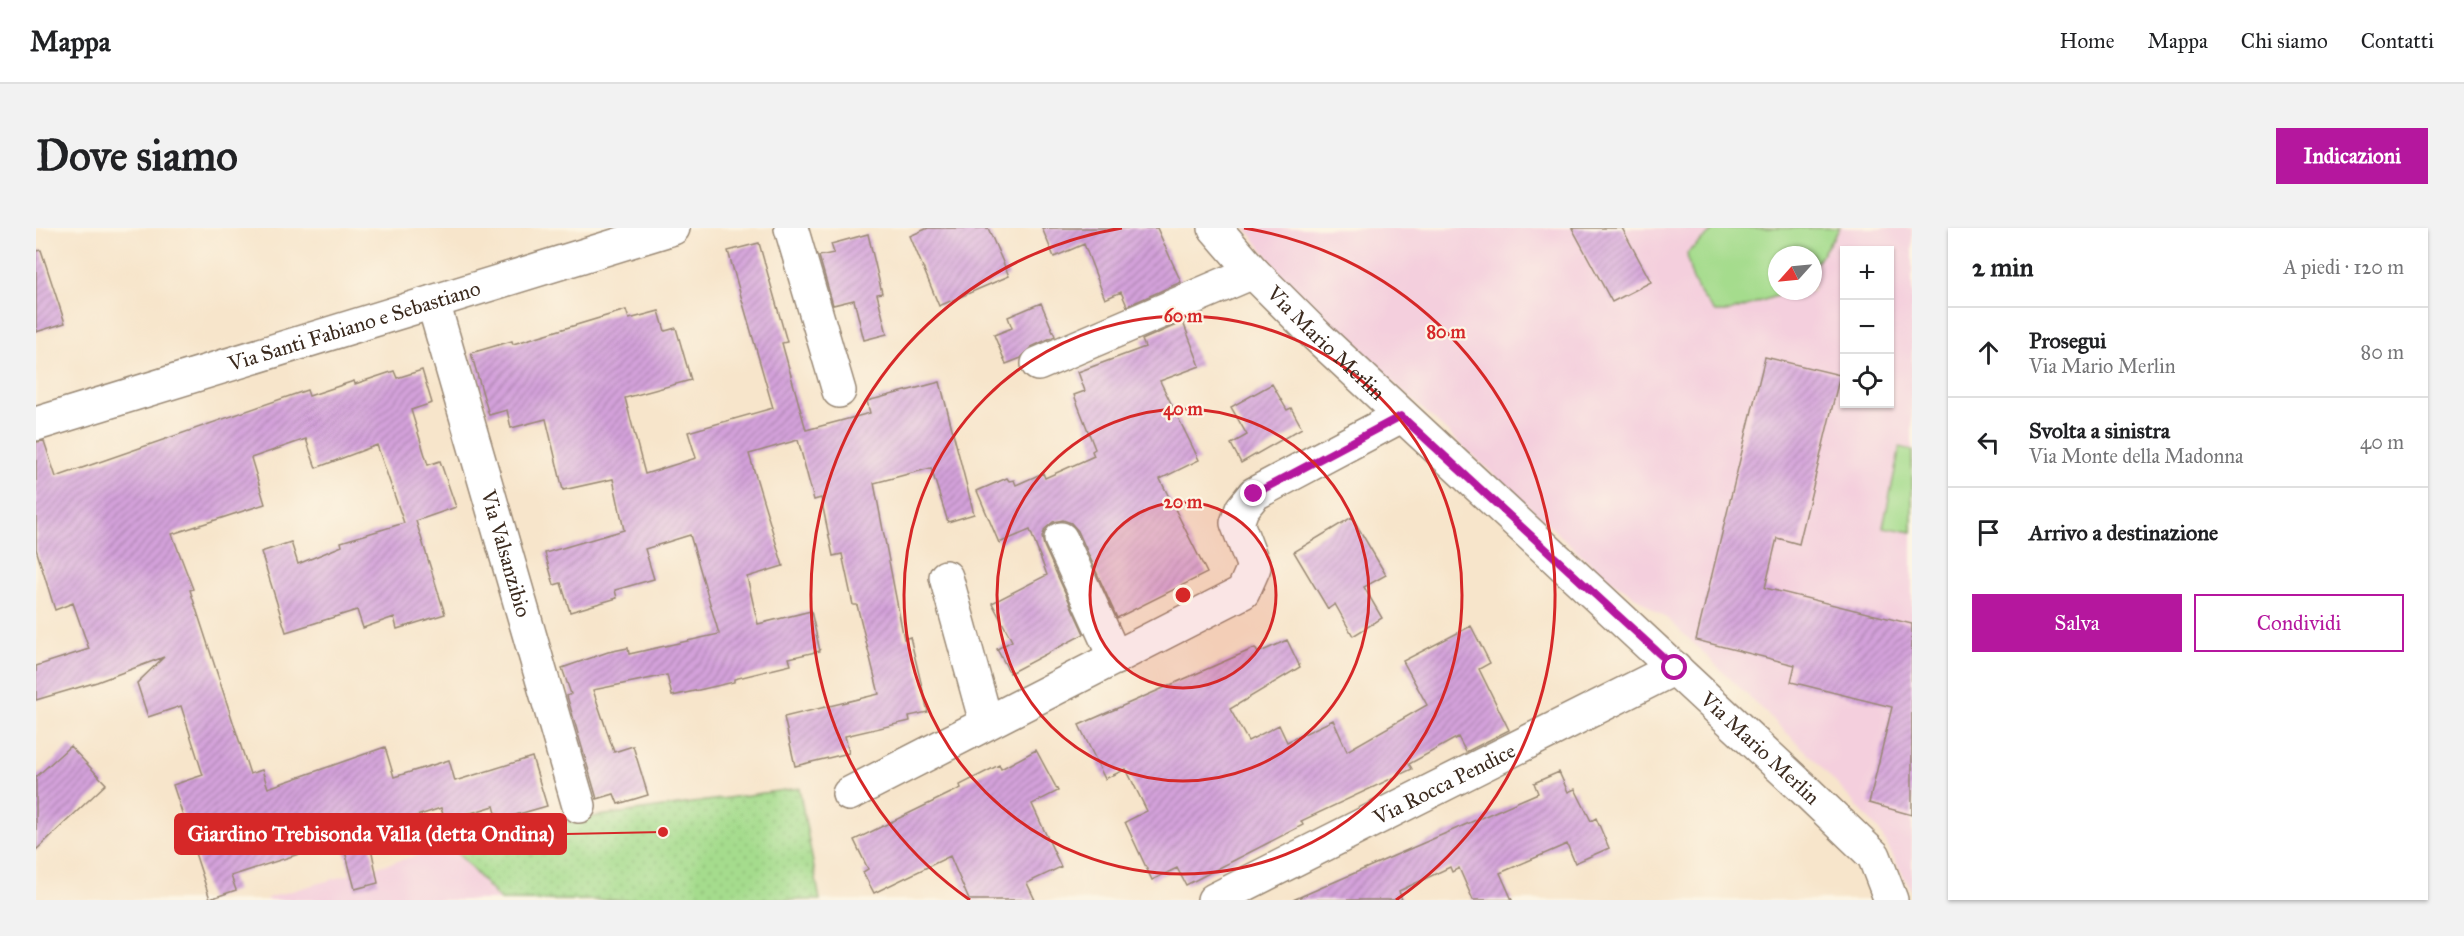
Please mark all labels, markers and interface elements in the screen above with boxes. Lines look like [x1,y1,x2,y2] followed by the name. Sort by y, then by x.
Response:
[30,24,111,59] text: Mappa
[2060,28,2114,54] text: Home
[2147,28,2208,54] text: Mappa
[2241,28,2328,54] text: Chi siamo
[2361,28,2434,54] text: Contatti
[2276,128,2428,184] button: Indicazioni
[36,130,238,182] text: Dove siamo
[1768,246,1822,300] north arrow
[1840,246,1894,408] map controls
[1840,246,1894,300] button: +
[1972,251,2033,283] text: 2 min
[2283,255,2404,279] text: A piedi · 120 m
[224,275,484,377] street label: Via Santi Fabiano e Sebastiano
[1261,280,1391,406] street label: Via Mario Merlin
[1840,300,1894,354] button: −
[1164,305,1203,327] text: 60 m
[1426,321,1466,343] text: 80 m
[2029,327,2106,354] text: Prosegui
[1972,336,2005,369] icon: ahead
[2361,340,2404,364] text: 80 m
[1840,354,1894,408] button: locate
[2029,354,2176,378] text: Via Mario Merlin
[1163,398,1204,421] text: 40 m
[2029,417,2170,444] text: Svolta a sinistra
[1972,426,2005,459] icon: left
[2360,430,2404,454] text: 40 m
[2029,444,2244,468] text: Via Monte della Madonna
[1240,480,1266,506] route end
[475,486,537,621] street label: Via Valsanzibio
[1164,491,1203,513] text: 20 m
[1972,516,2005,549] icon: arrive
[2029,519,2218,546] text: Arrivo a destinazione
[1173,585,1193,605] centre of rings
[1972,594,2182,652] button: Salva
[2194,594,2404,652] button: Condividi
[1661,654,1687,680] route start
[1694,686,1825,810] street label: Via Mario Merlin
[1368,737,1520,831] street label: Via Rocca Pendice
[175,814,566,854] callout: Giardino Trebisonda Valla (detta Ondina)
[187,820,555,847] text: Giardino Trebisonda Valla (detta Ondina)

